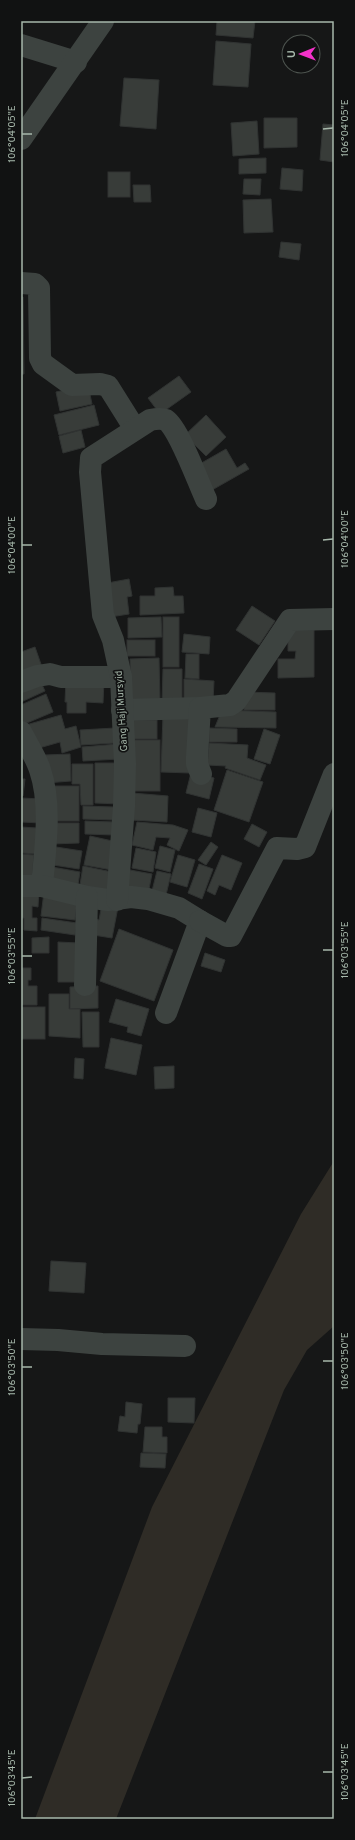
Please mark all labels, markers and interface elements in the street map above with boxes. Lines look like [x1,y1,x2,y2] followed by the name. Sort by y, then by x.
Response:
[281,34,321,74] north arrow
[285,50,299,58] text: U
[339,99,352,157] text: 106°04'05"E
[6,105,19,163] text: 106°04'05"E
[339,510,352,568] text: 106°04'00"E
[6,516,19,574] text: 106°04'00"E
[113,670,131,752] street label: Gang Haji Mursyid
[339,921,352,979] text: 106°03'55"E
[6,927,19,985] text: 106°03'55"E
[339,1332,352,1390] text: 106°03'50"E
[6,1338,19,1396] text: 106°03'50"E
[339,1743,352,1801] text: 106°03'45"E
[6,1749,19,1807] text: 106°03'45"E

